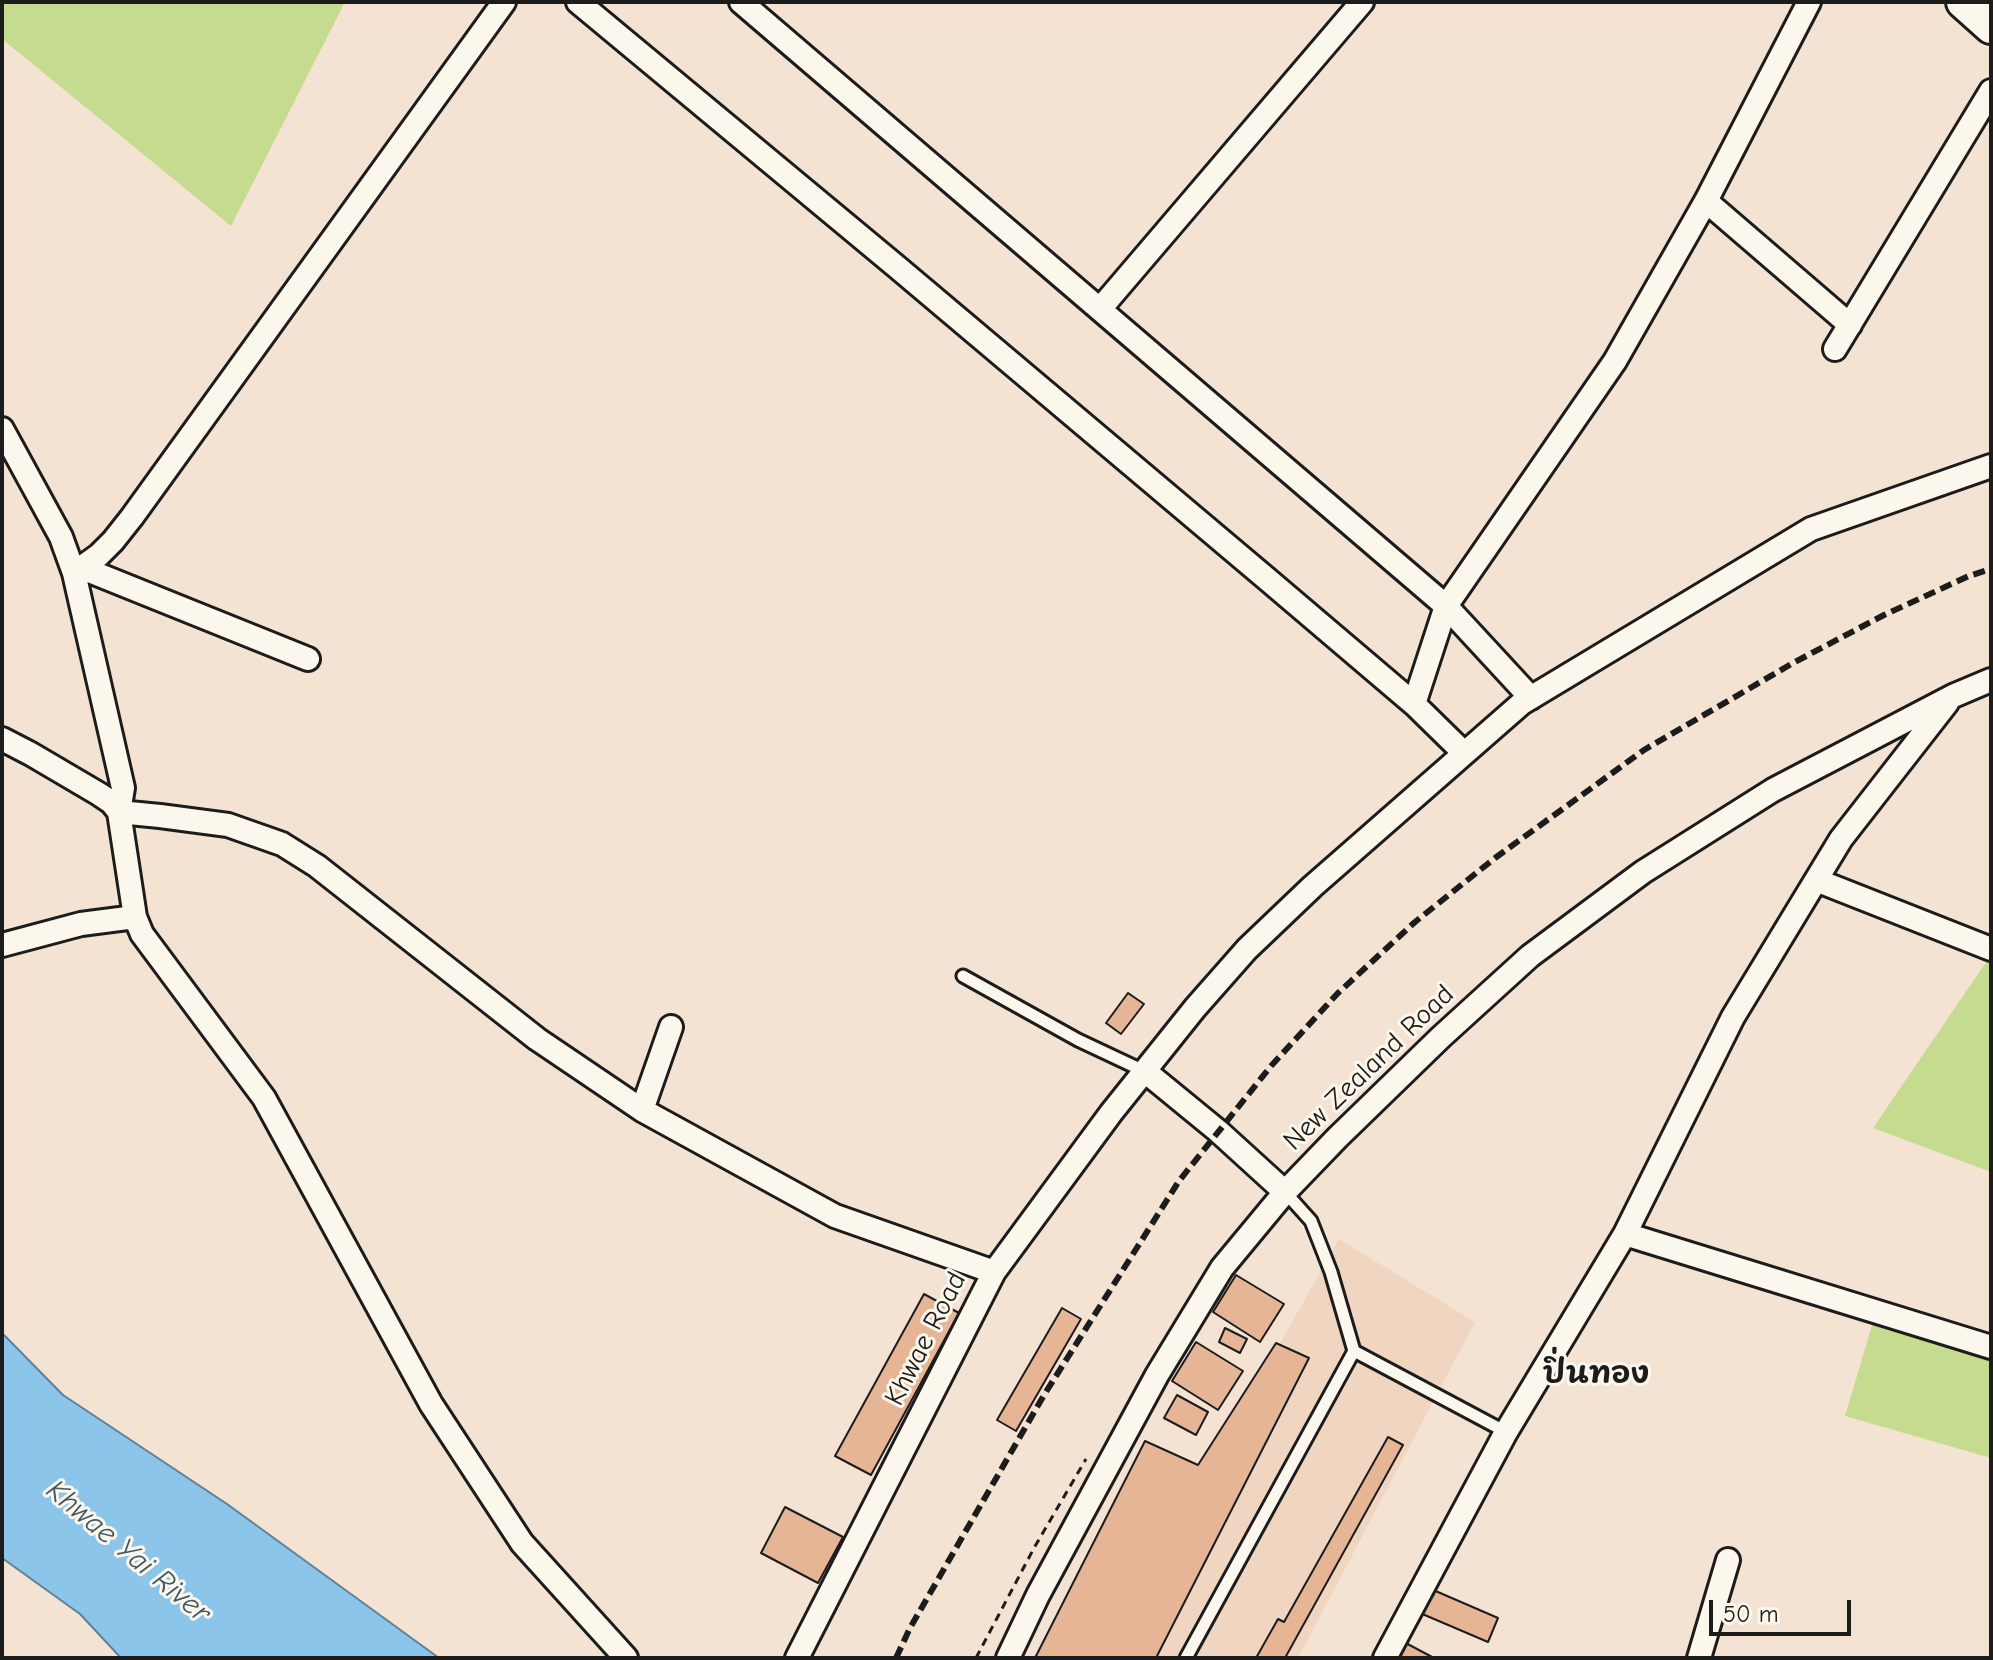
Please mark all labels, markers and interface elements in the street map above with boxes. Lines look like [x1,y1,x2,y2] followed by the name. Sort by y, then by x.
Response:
[1277,978,1461,1158] street label: New Zealand Road
[878,1267,974,1411] street label: Khwae Road
[1543,1357,1649,1393] district label: ปิ่นทอง
[38,1473,218,1631] water label: Khwae Yai River
[1713,1584,1855,1634] scale bar
[1723,1600,1779,1628] text: 50 m

